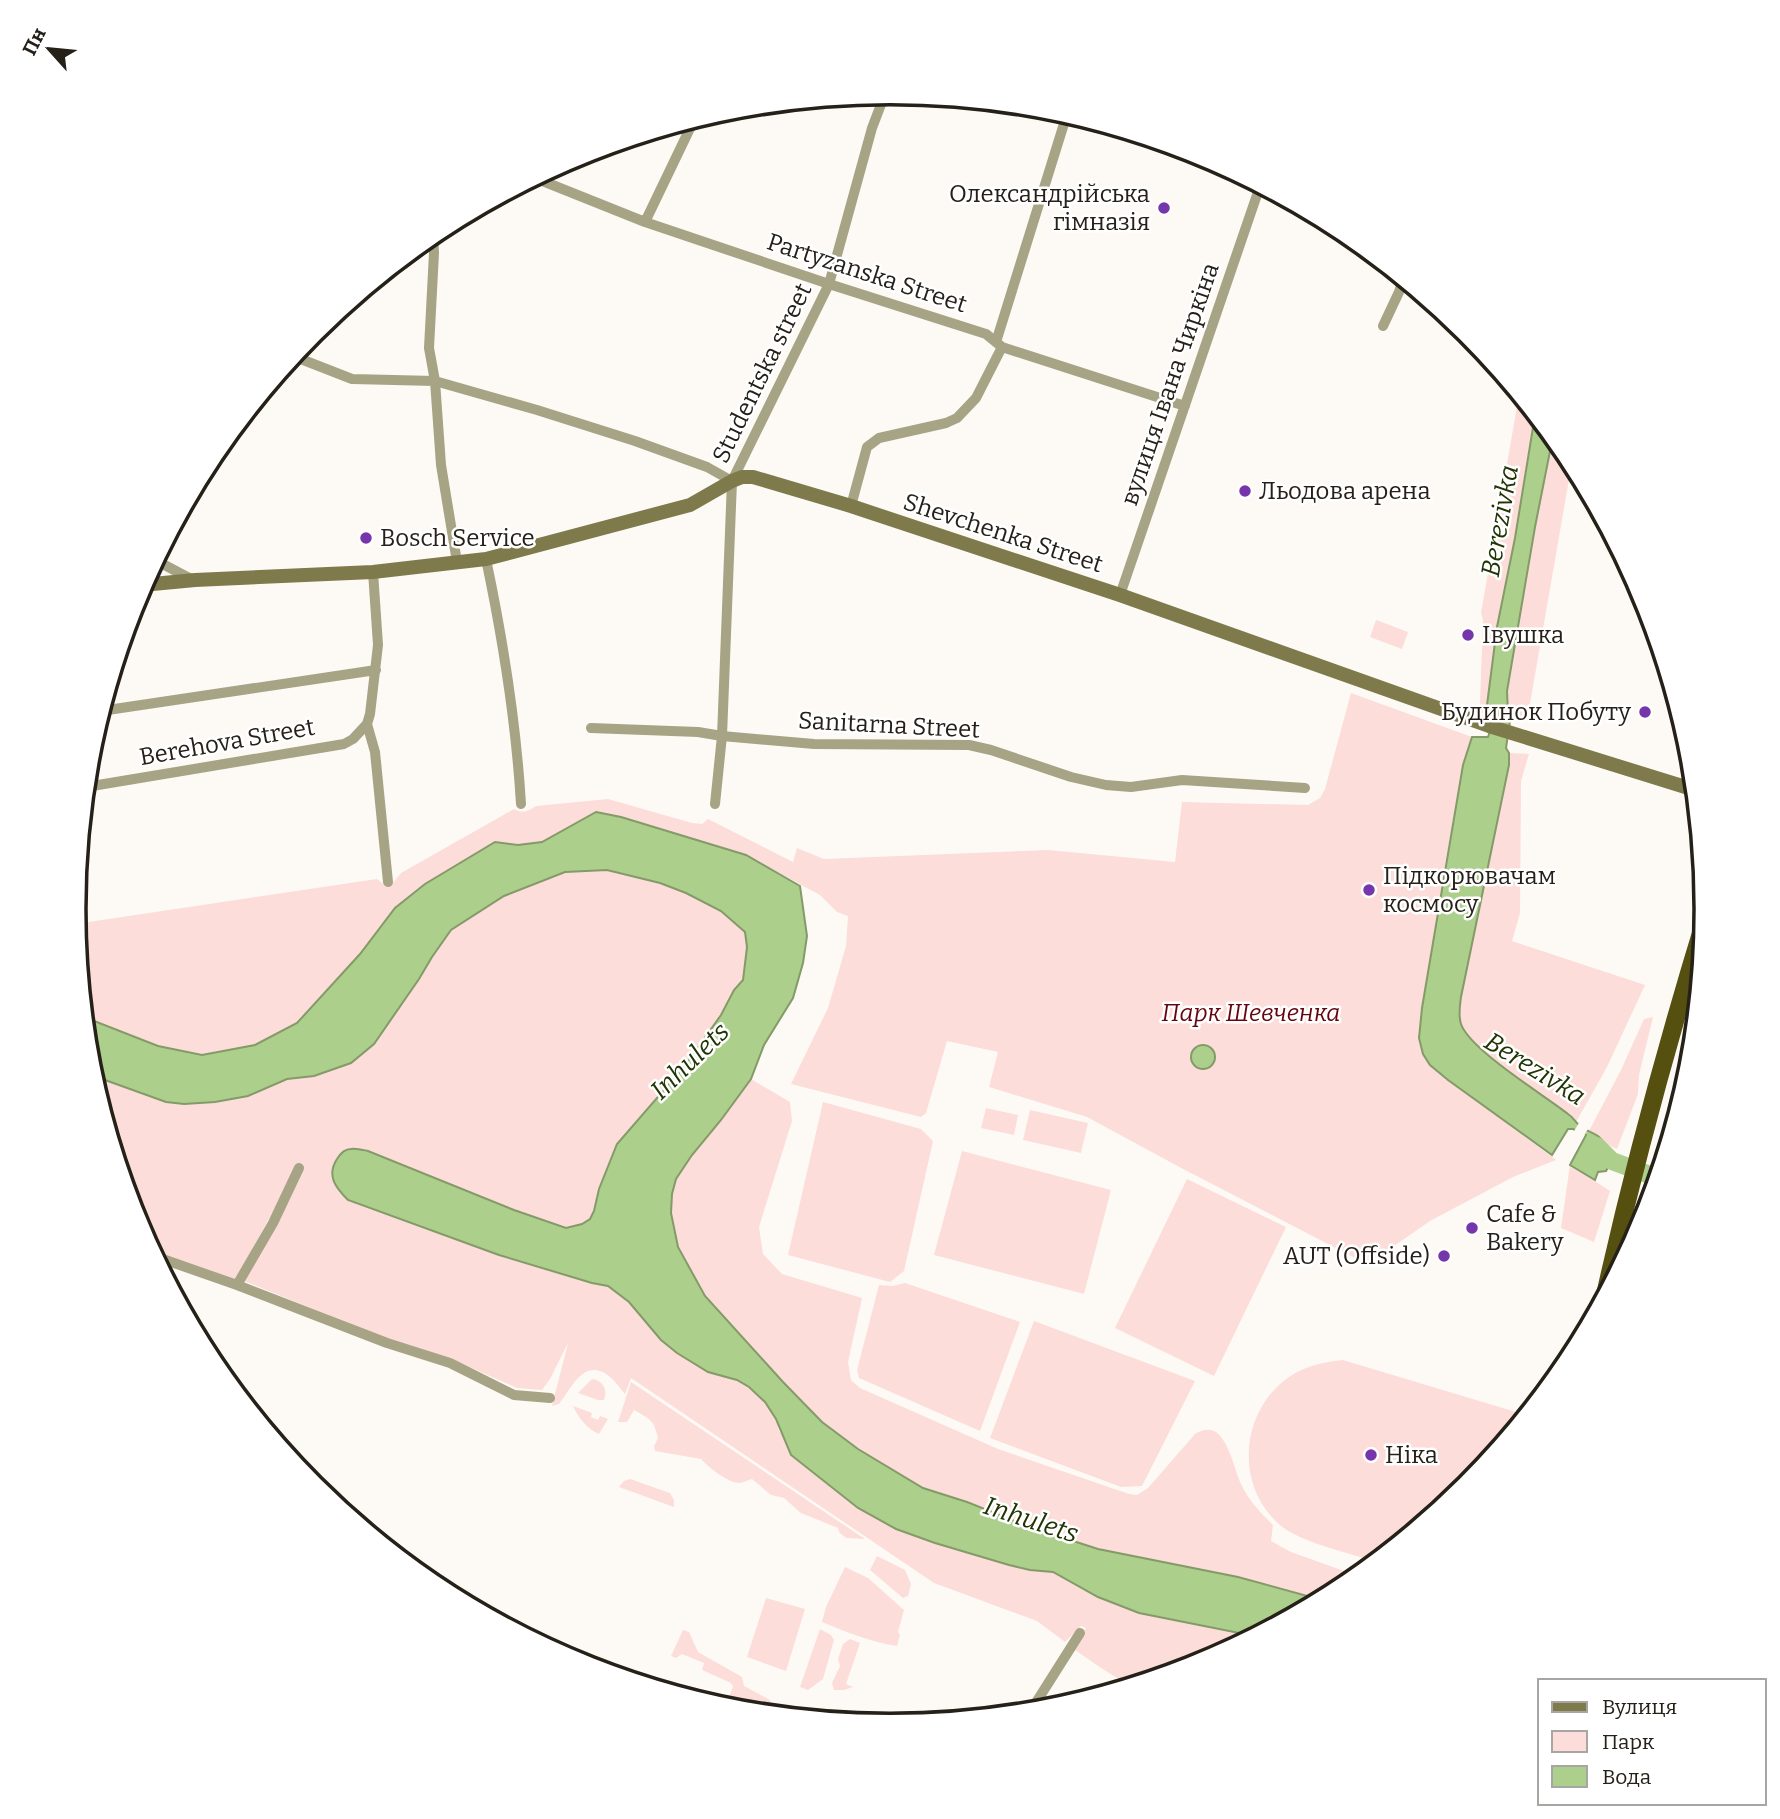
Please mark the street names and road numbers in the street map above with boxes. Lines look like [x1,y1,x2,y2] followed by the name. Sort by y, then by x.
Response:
[764,228,971,319] street label: Partyzanska Street
[1115,259,1225,509] street label: вулиця Івана Чиркіна
[706,278,818,467] street label: Studentska street
[900,488,1106,579] street label: Shevchenka Street
[797,706,981,744] street label: Sanitarna Street
[137,713,317,771] street label: Berehova Street

